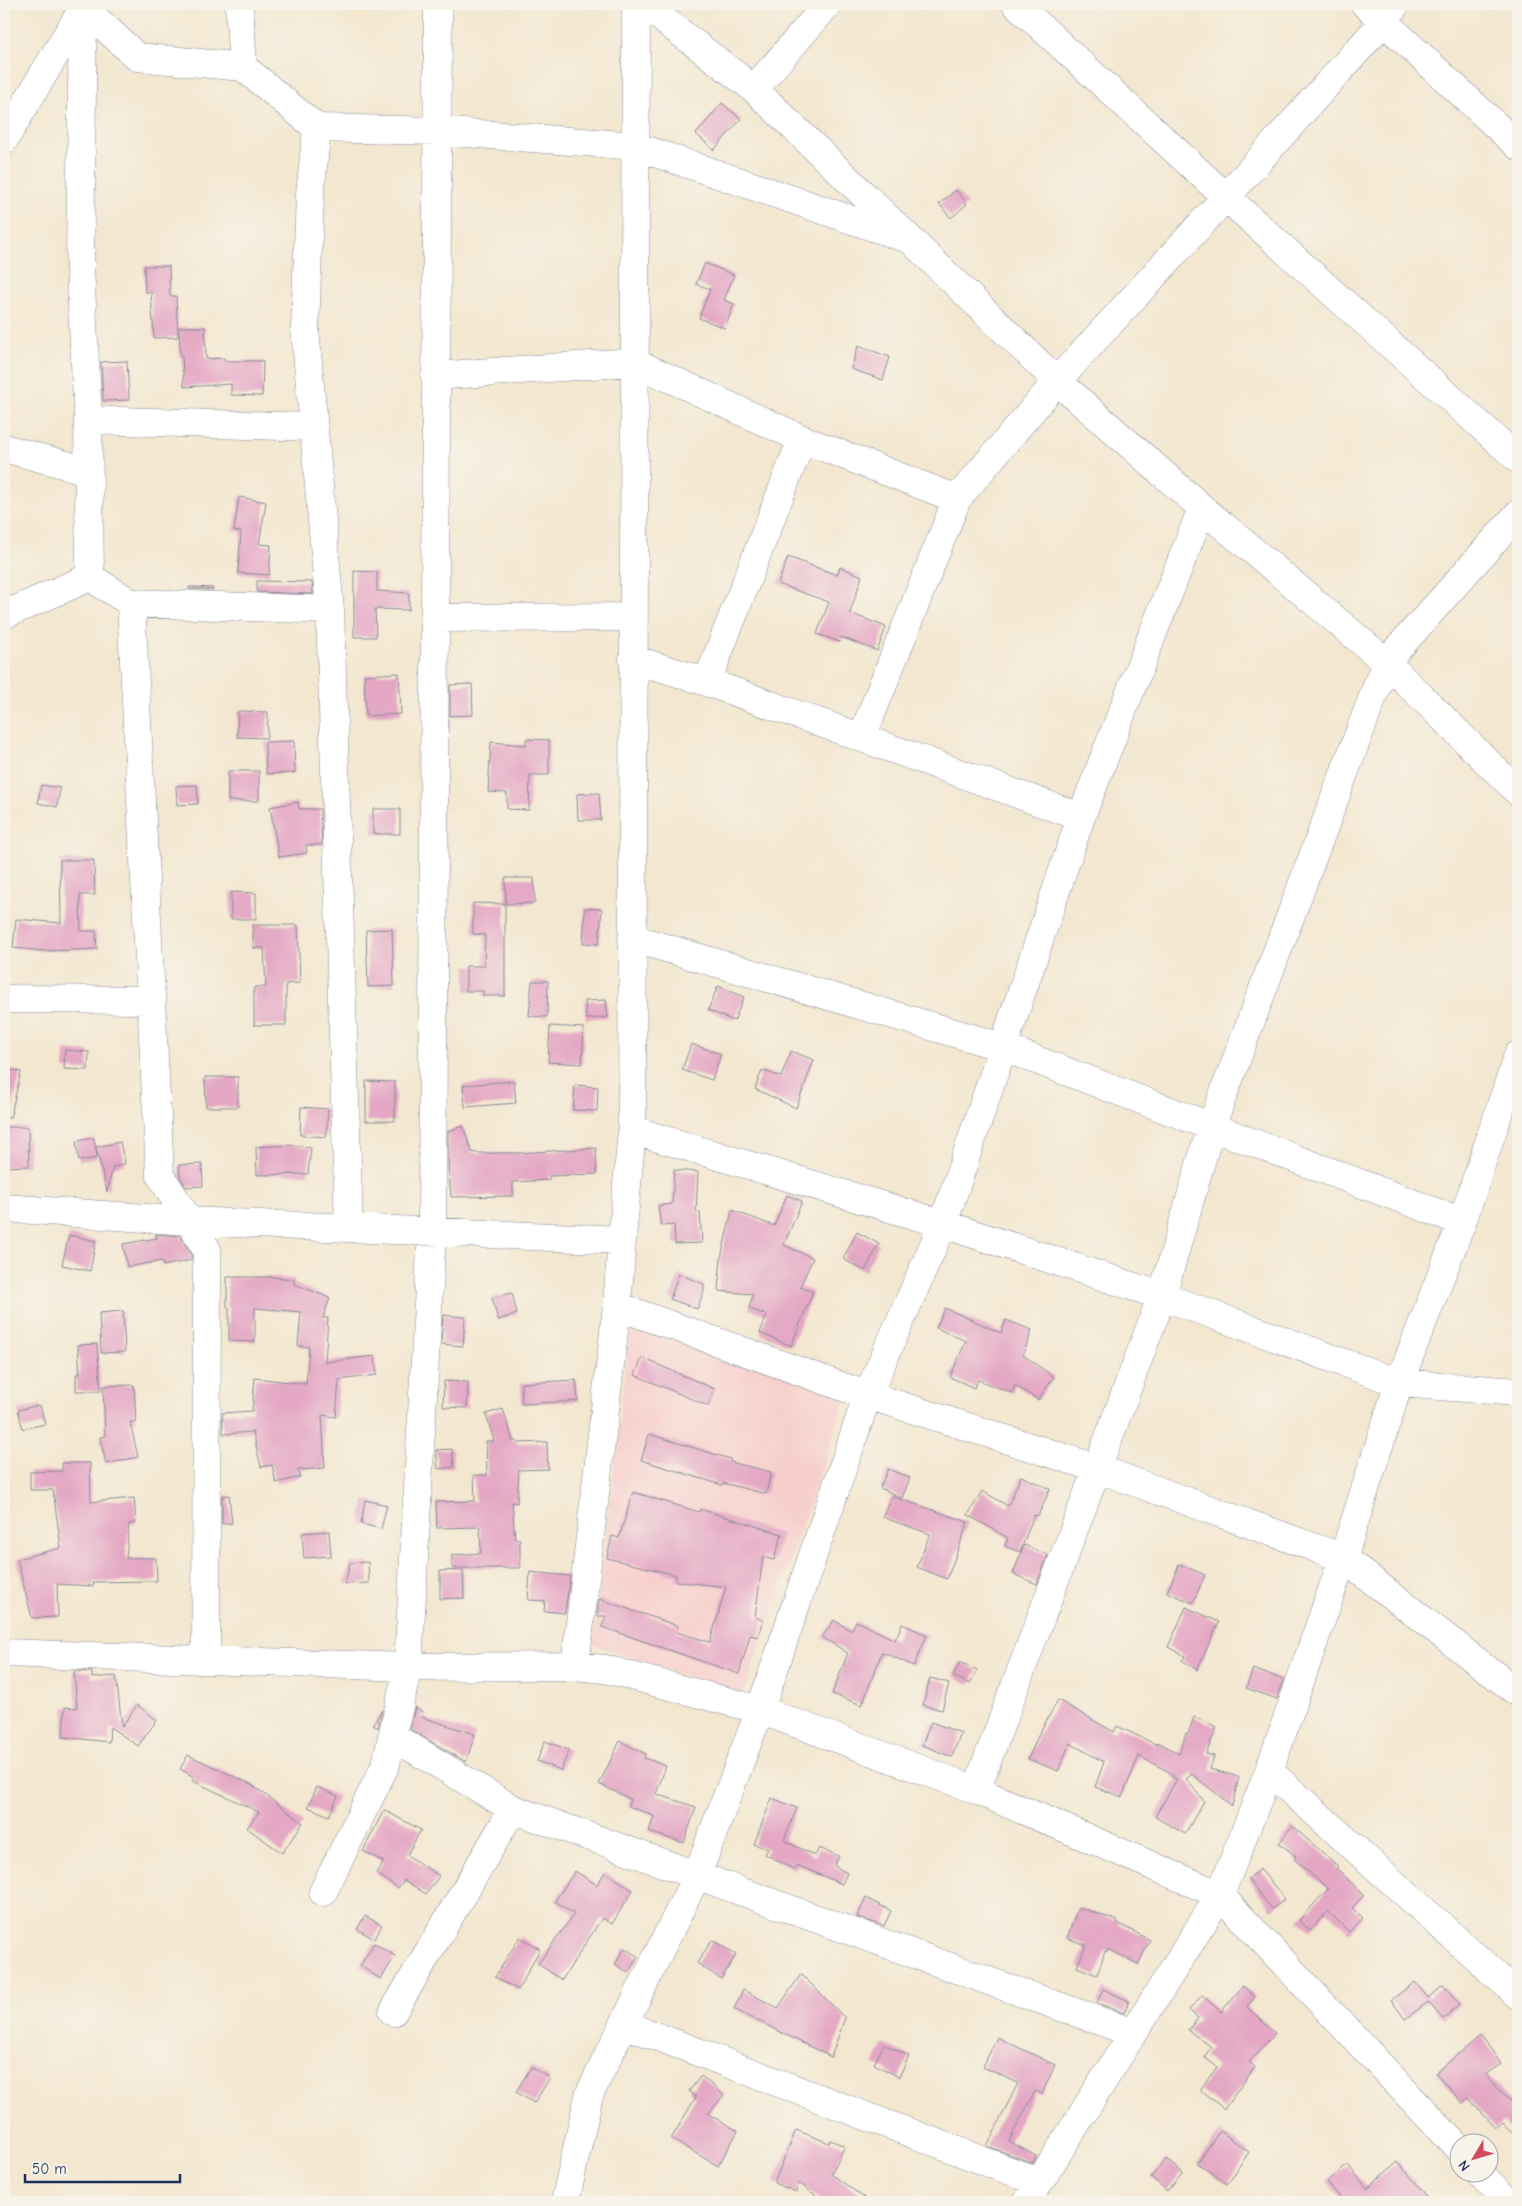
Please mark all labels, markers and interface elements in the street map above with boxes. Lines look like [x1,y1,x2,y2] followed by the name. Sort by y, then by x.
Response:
[1450,2134,1500,2184] north arrow
[25,2151,180,2183] scale bar
[1455,2157,1474,2175] text: N
[32,2160,67,2178] text: 50 m

